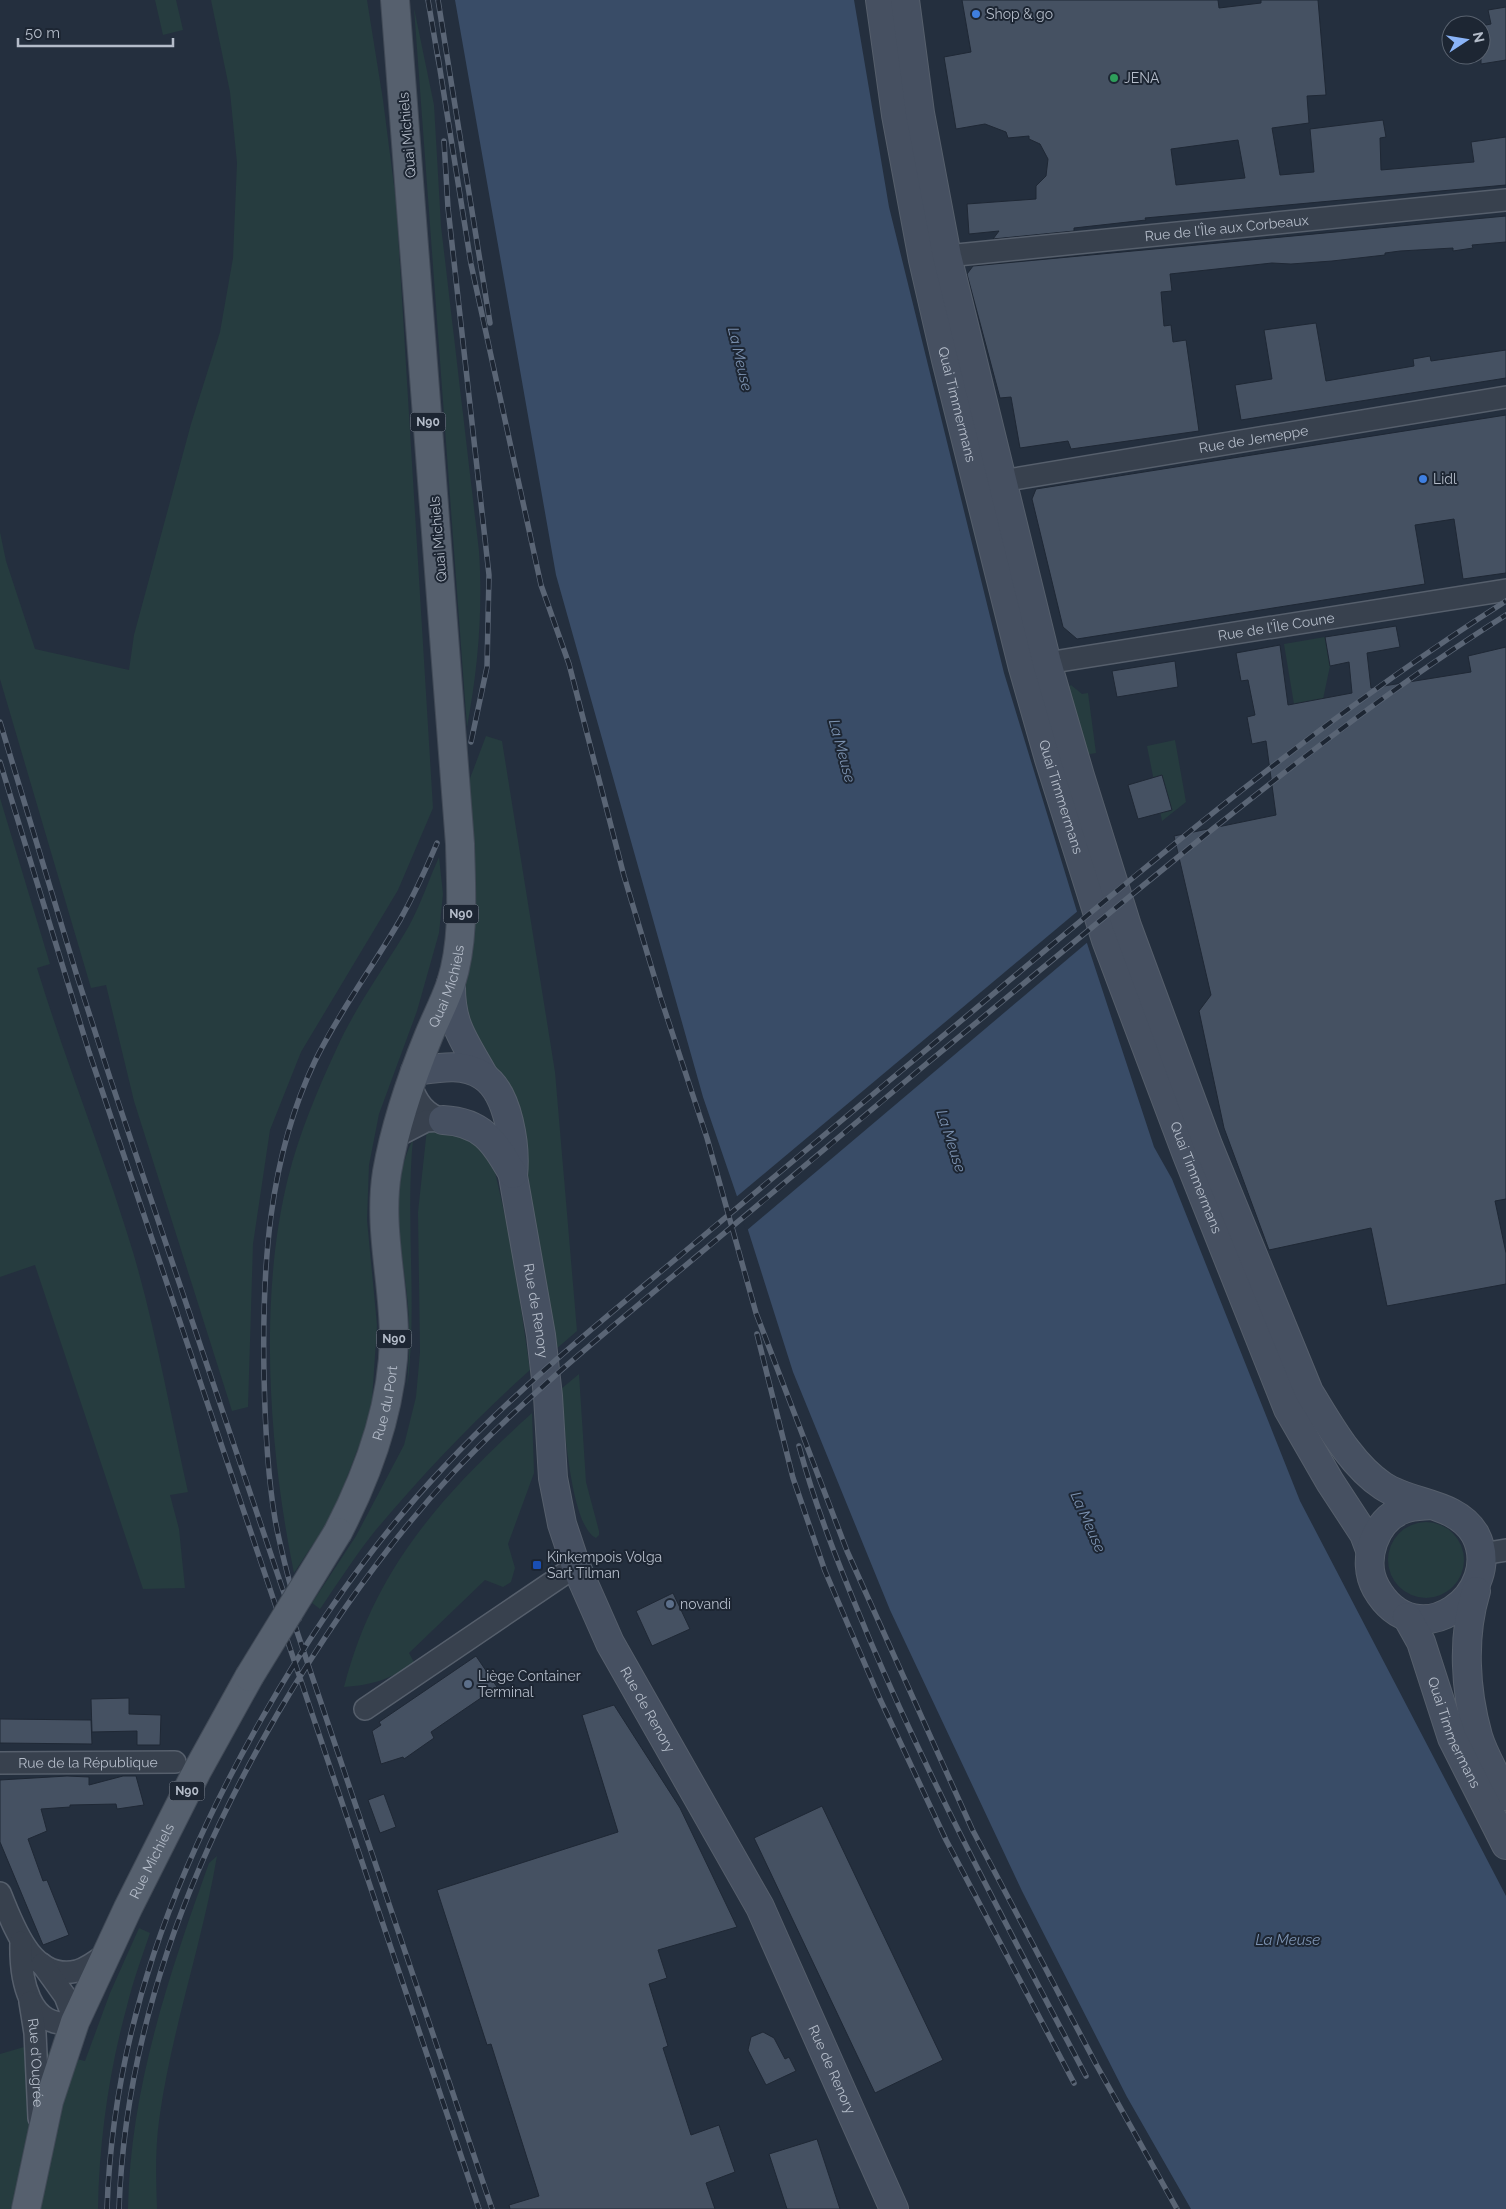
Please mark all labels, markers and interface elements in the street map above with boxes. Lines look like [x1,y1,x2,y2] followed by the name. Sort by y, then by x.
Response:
[986,6,1053,22] place label: Shop & go
[970,8,982,20] marker: Shop & go
[18,15,172,47] scale bar
[1441,15,1491,65] north arrow
[25,24,60,42] text: 50 m
[1470,30,1488,44] text: N
[1124,70,1160,86] place label: JENA
[1108,72,1120,84] marker: JENA
[395,91,419,179] street label: Quai Michiels
[1144,212,1309,244] street label: Rue de l'Île aux Corbeaux
[724,325,756,393] water label: La Meuse
[935,345,979,464] street label: Quai Timmermans
[410,412,446,432] road number: N90
[1198,422,1309,456] street label: Rue de Jemeppe
[1433,471,1457,487] place label: Lidl
[1417,473,1429,485] marker: Lidl
[426,495,450,583] street label: Quai Michiels
[1217,609,1336,644] street label: Rue de l'Île Coune
[825,717,859,785] water label: La Meuse
[1036,738,1086,856] street label: Quai Timmermans
[444,904,478,924] road number: N90
[425,944,467,1030] street label: Quai Michiels
[932,1107,970,1175] water label: La Meuse
[1167,1119,1225,1236] street label: Quai Timmermans
[521,1262,552,1359] street label: Rue de Renory
[376,1330,412,1348] road number: N90
[369,1364,400,1442] street label: Rue du Port
[1067,1489,1109,1555] water label: La Meuse
[547,1549,662,1581] place label: Kinkempois Volga Sart Tilman
[531,1559,543,1571] marker: Kinkempois Volga Sart Tilman
[680,1596,731,1612] place label: novandi
[664,1598,676,1610] marker: novandi
[617,1664,679,1755] street label: Rue de Renory
[478,1668,581,1700] place label: Liège Container Terminal
[1425,1675,1484,1791] street label: Quai Timmermans
[462,1678,474,1690] marker: Liège Container Terminal
[18,1754,158,1771] street label: Rue de la République
[170,1782,204,1800] road number: N90
[126,1820,177,1901] street label: Rue Michiels
[1256,1931,1320,1949] water label: La Meuse
[25,2017,46,2108] street label: Rue d'Ougrée
[805,2022,859,2117] street label: Rue de Renory

